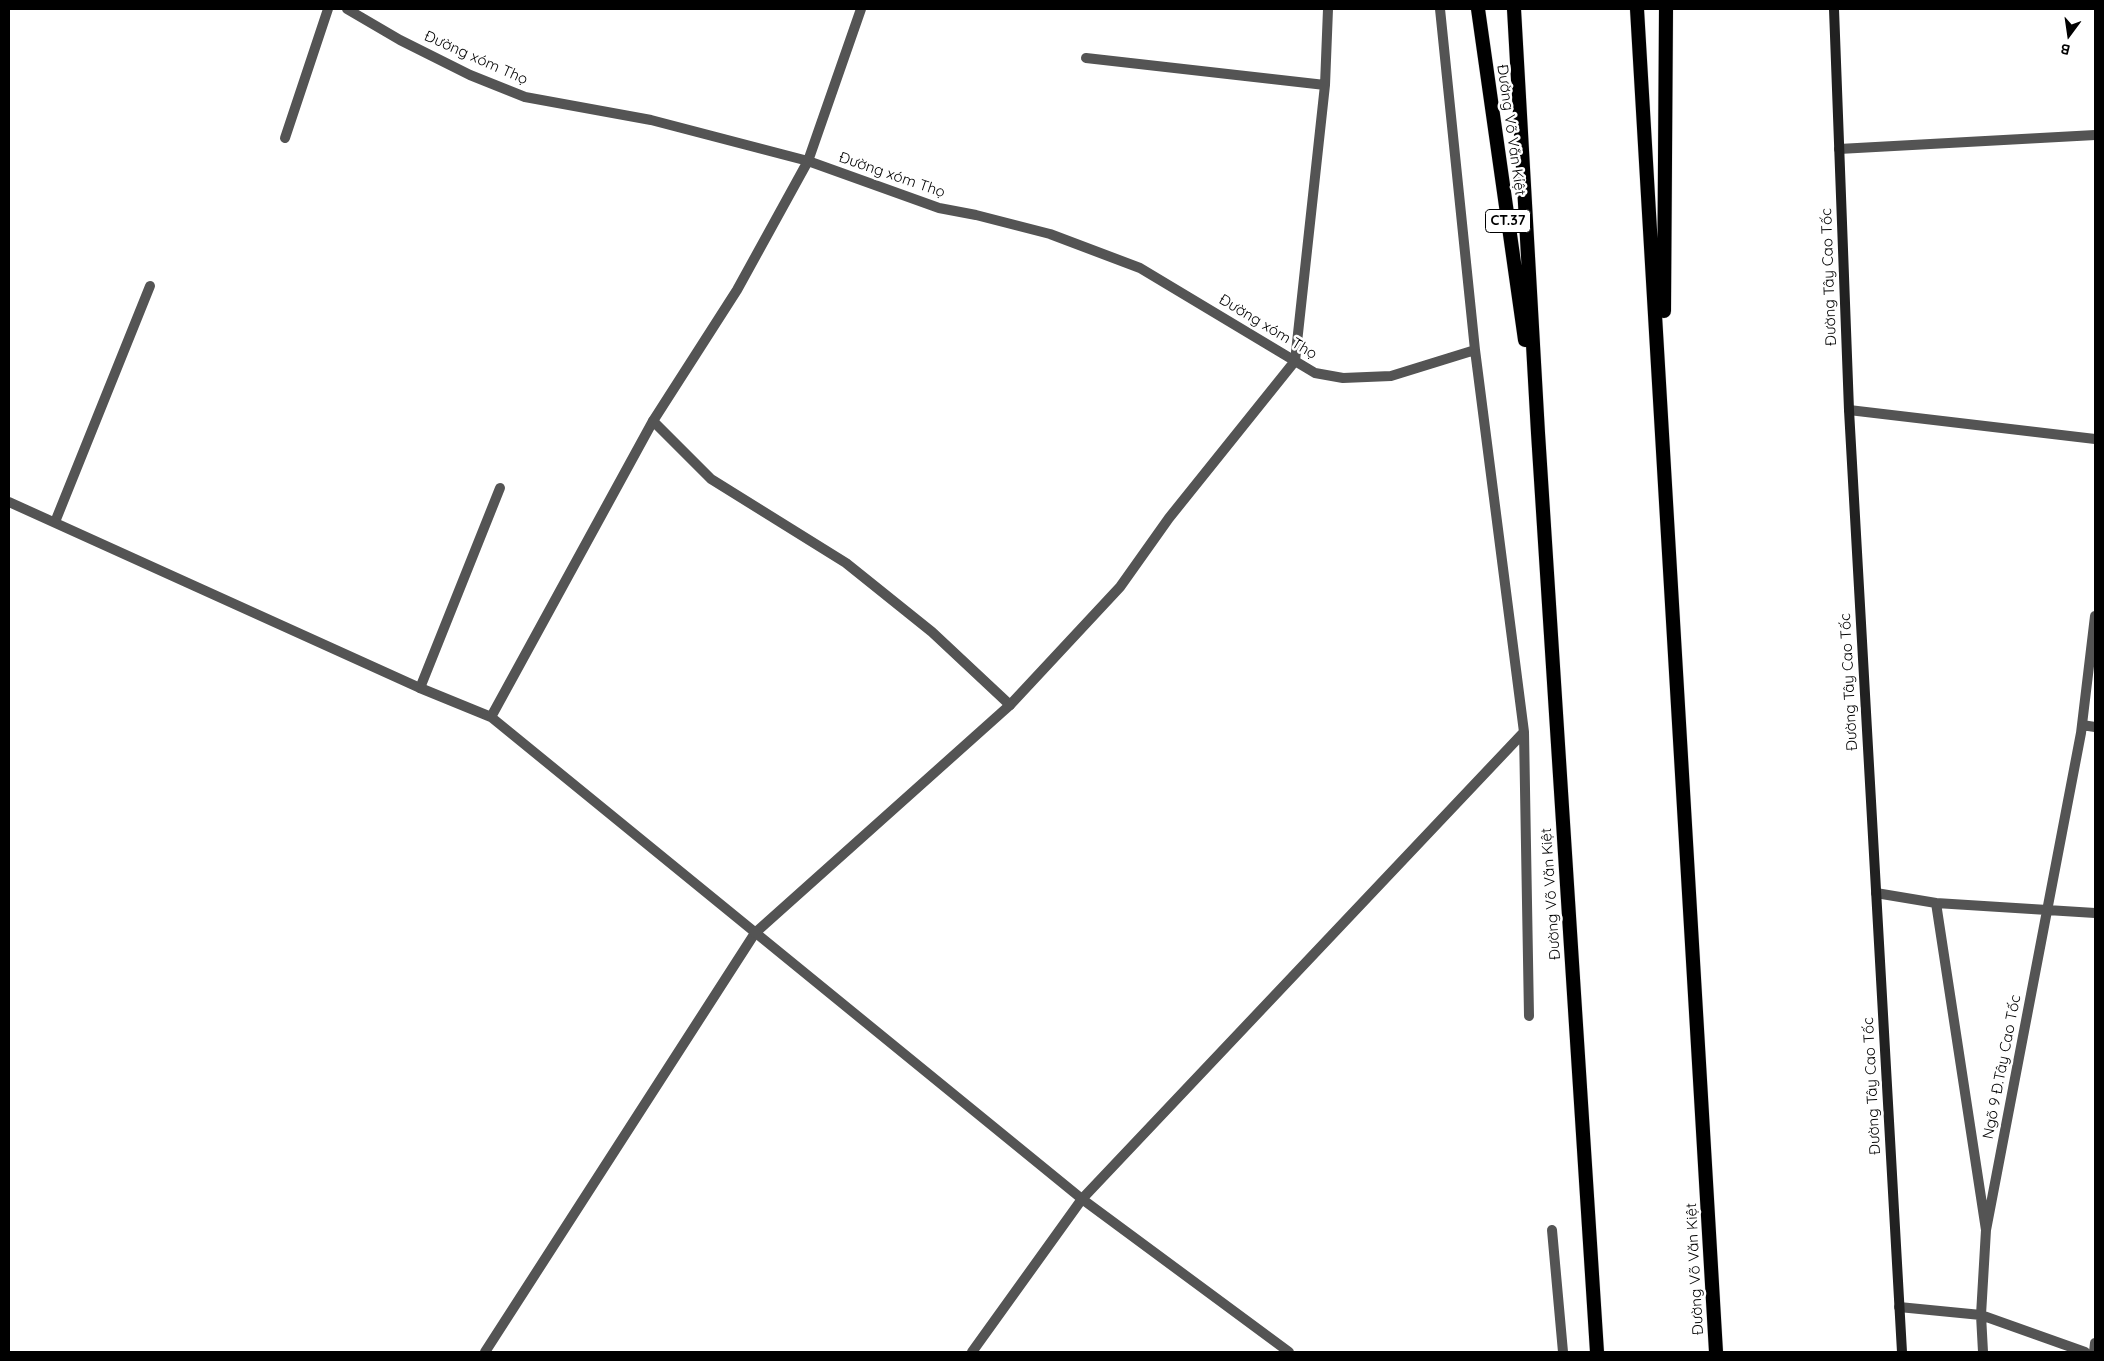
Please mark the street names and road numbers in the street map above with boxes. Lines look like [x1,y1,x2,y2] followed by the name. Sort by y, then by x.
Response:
[422,27,530,89] street label: Đường xóm Thọ
[1493,63,1529,197] street label: Đường Võ Văn Kiệt
[836,148,948,202] street label: Đường xóm Thọ
[1818,208,1840,346] street label: Đường Tây Cao Tốc
[1486,210,1530,232] road number: CT.37
[1216,291,1320,363] street label: Đường xóm Thọ
[1836,613,1862,751] street label: Đường Tây Cao Tốc
[1537,827,1565,961] street label: Đường Võ Văn Kiệt
[1979,993,2025,1141] street label: Ngõ 9 Đ.Tây Cao Tốc
[1859,1017,1885,1155] street label: Đường Tây Cao Tốc
[1683,1203,1707,1335] street label: Đường Võ Văn Kiệt

